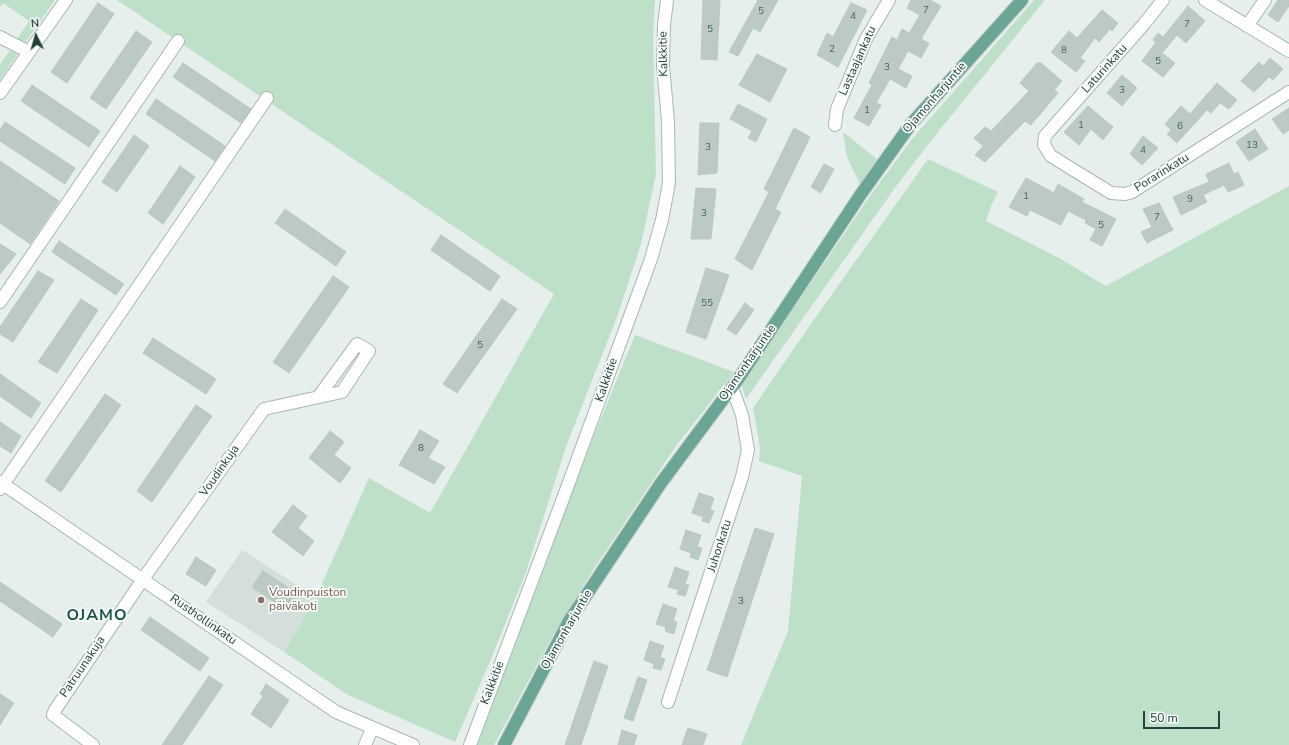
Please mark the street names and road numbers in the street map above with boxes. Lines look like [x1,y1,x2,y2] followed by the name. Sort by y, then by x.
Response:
[836,24,880,98] street label: Lastaajankatu
[656,31,672,77] street label: Kalkkitie
[1079,42,1131,96] street label: Laturinkatu
[900,60,970,136] street label: Ojamonharjuntie
[1132,151,1192,195] street label: Porarinkatu
[716,322,780,404] street label: Ojamonharjuntie
[593,356,621,404] street label: Kalkkitie
[197,443,243,499] street label: Voudinkuja
[705,518,735,574] street label: Juhonkatu
[538,588,596,672] street label: Ojamonharjuntie
[167,592,239,648] street label: Rusthollinkatu
[57,634,109,700] street label: Patruunakuja
[478,659,508,707] street label: Kalkkitie

